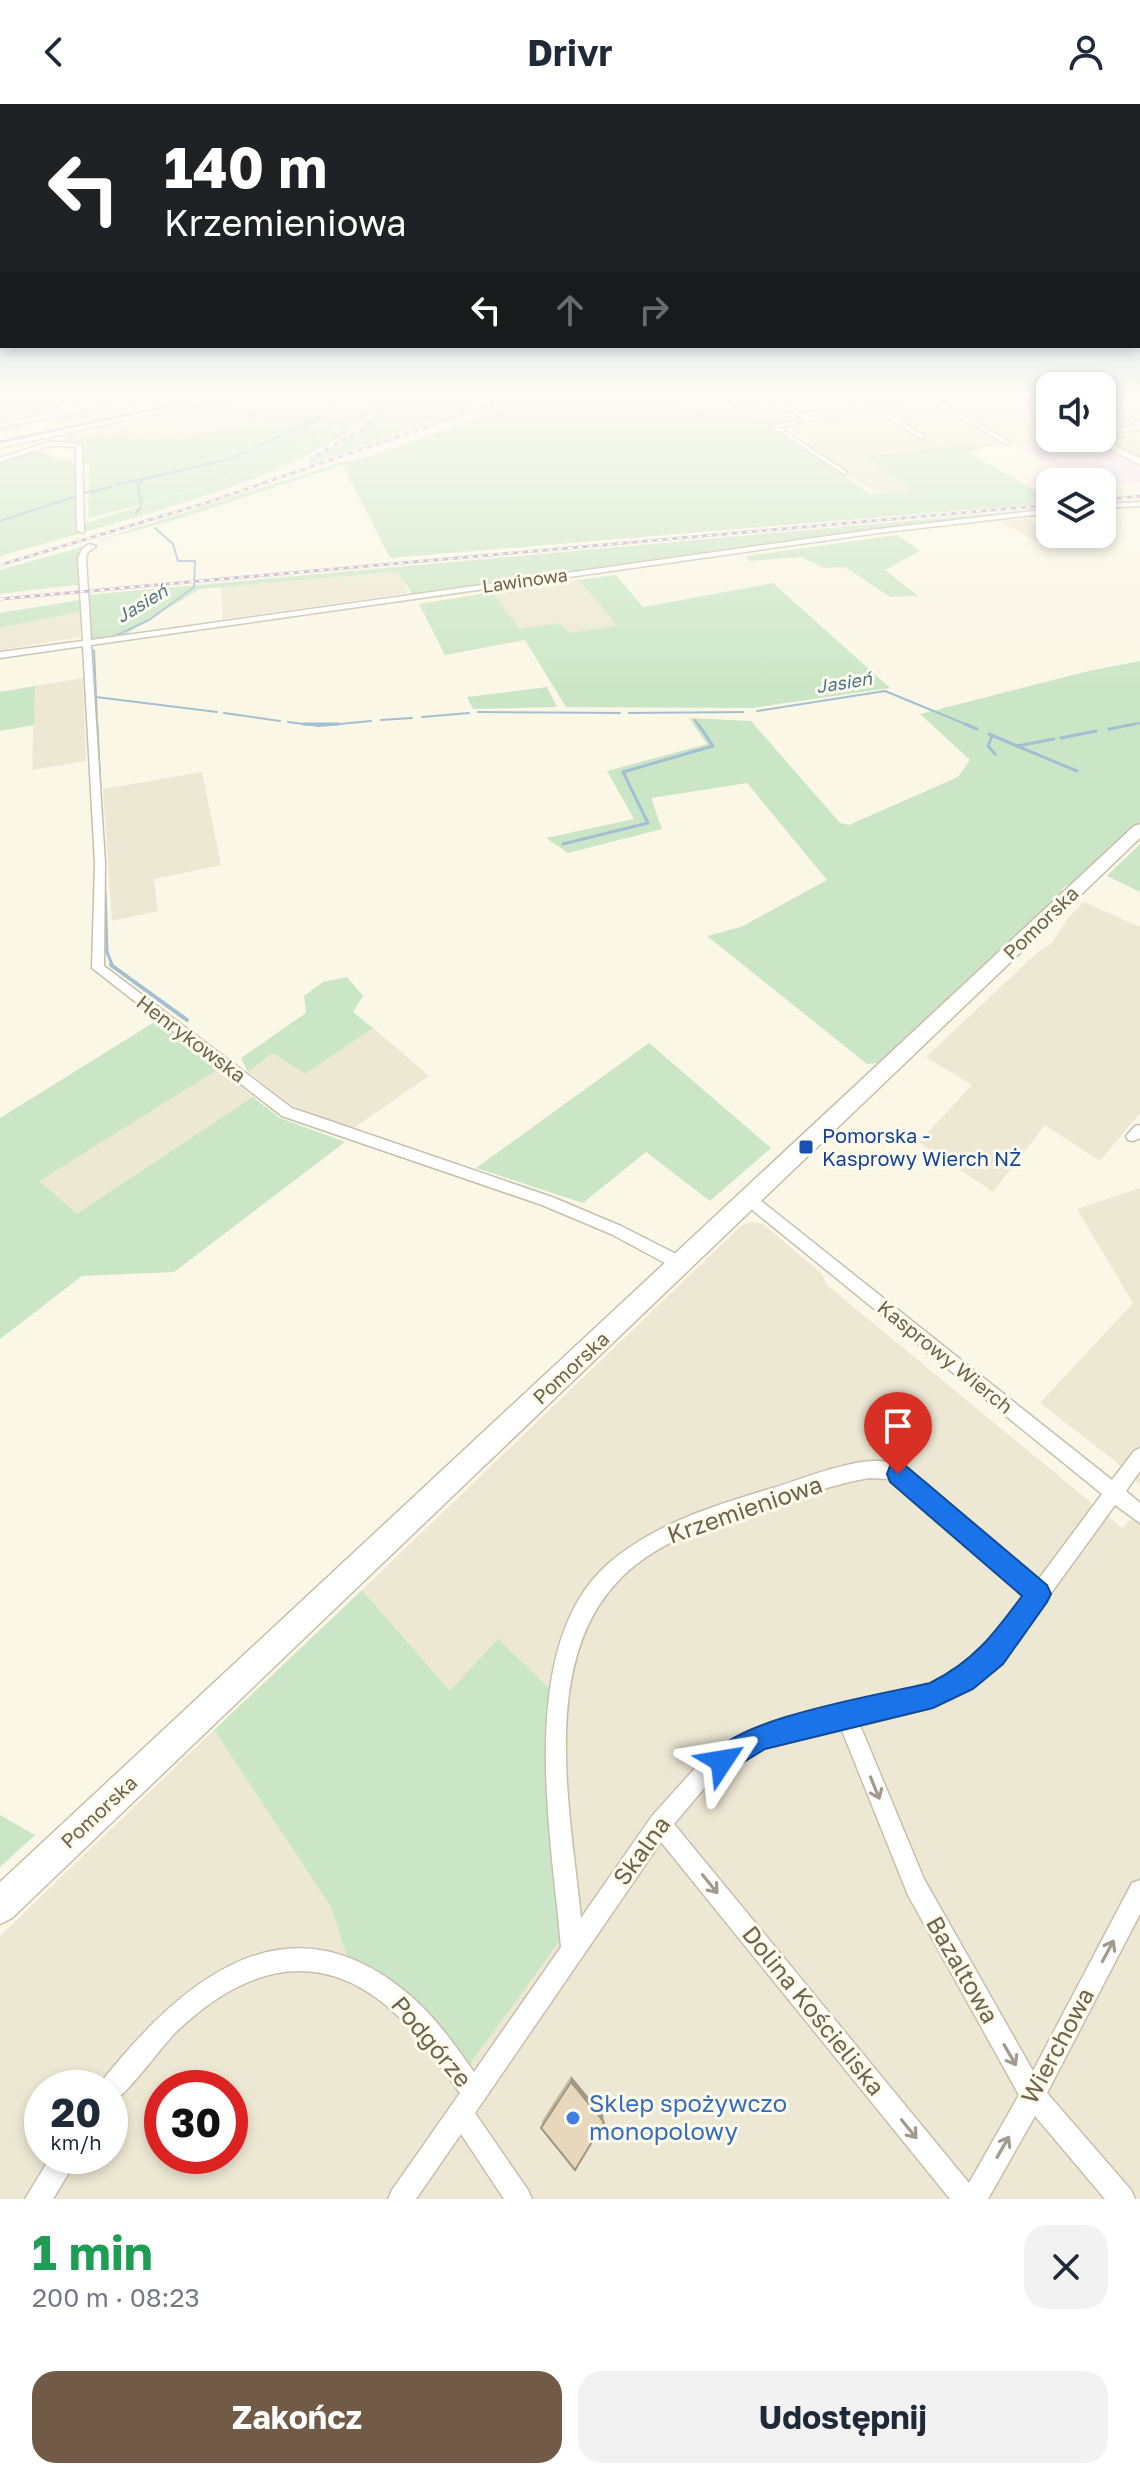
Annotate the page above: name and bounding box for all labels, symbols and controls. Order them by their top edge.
icon: back [32,30,76,74]
icon: person [1064,30,1108,74]
text: Drivr [527,31,613,74]
text: 140 m [164,133,327,200]
icon: left [32,136,136,240]
text: Krzemieniowa [164,201,407,244]
icon: left [464,288,508,332]
icon: ahead [548,288,592,332]
icon: right [632,288,676,332]
map controls [1036,372,1116,548]
button: sound [1036,372,1116,452]
button: layers [1036,468,1116,548]
street label: Lawinowa [481,563,569,597]
water label: Jasień [112,578,173,627]
water label: Jasień [814,666,875,697]
street label: Pomorska [998,881,1083,964]
street label: Henrykowska [132,989,251,1087]
place label: Pomorska - Kasprowy Wierch NŻ [822,1123,1021,1170]
marker: Pomorska - Kasprowy Wierch NŻ [797,1138,815,1156]
street label: Kasprowy Wierch [873,1294,1018,1418]
street label: Pomorska [527,1326,613,1409]
pin [864,1392,932,1474]
icon: arrive [876,1404,920,1448]
street label: Krzemieniowa [663,1469,826,1549]
position arrow [680,1719,764,1803]
street label: Pomorska [55,1770,141,1853]
one-way arrow [869,1775,884,1800]
street label: Skalna [606,1810,676,1890]
one-way arrow [701,1873,718,1894]
street label: Bazaltowa [921,1911,1006,2028]
street label: Dolina Kościeliska [737,1919,892,2101]
one-way arrow [1101,1940,1117,1964]
street label: Wierchowa [1014,1982,1099,2108]
street label: Podgórze [386,1990,478,2092]
one-way arrow [1002,2043,1018,2066]
speed limit sign: 30 [144,2070,248,2174]
text: 20 [51,2088,101,2136]
place label: Sklep spożywczo monopolowy [589,2088,787,2145]
marker: Sklep spożywczo monopolowy [564,2109,582,2127]
one-way arrow [900,2119,918,2139]
text: km/h [51,2130,101,2154]
one-way arrow [996,2136,1012,2159]
text: 1 min [32,2223,153,2281]
button: close [1024,2225,1108,2309]
text: 200 m · 08:23 [32,2282,200,2313]
button: Zakończ [32,2371,562,2463]
button: Udostępnij [578,2371,1108,2463]

